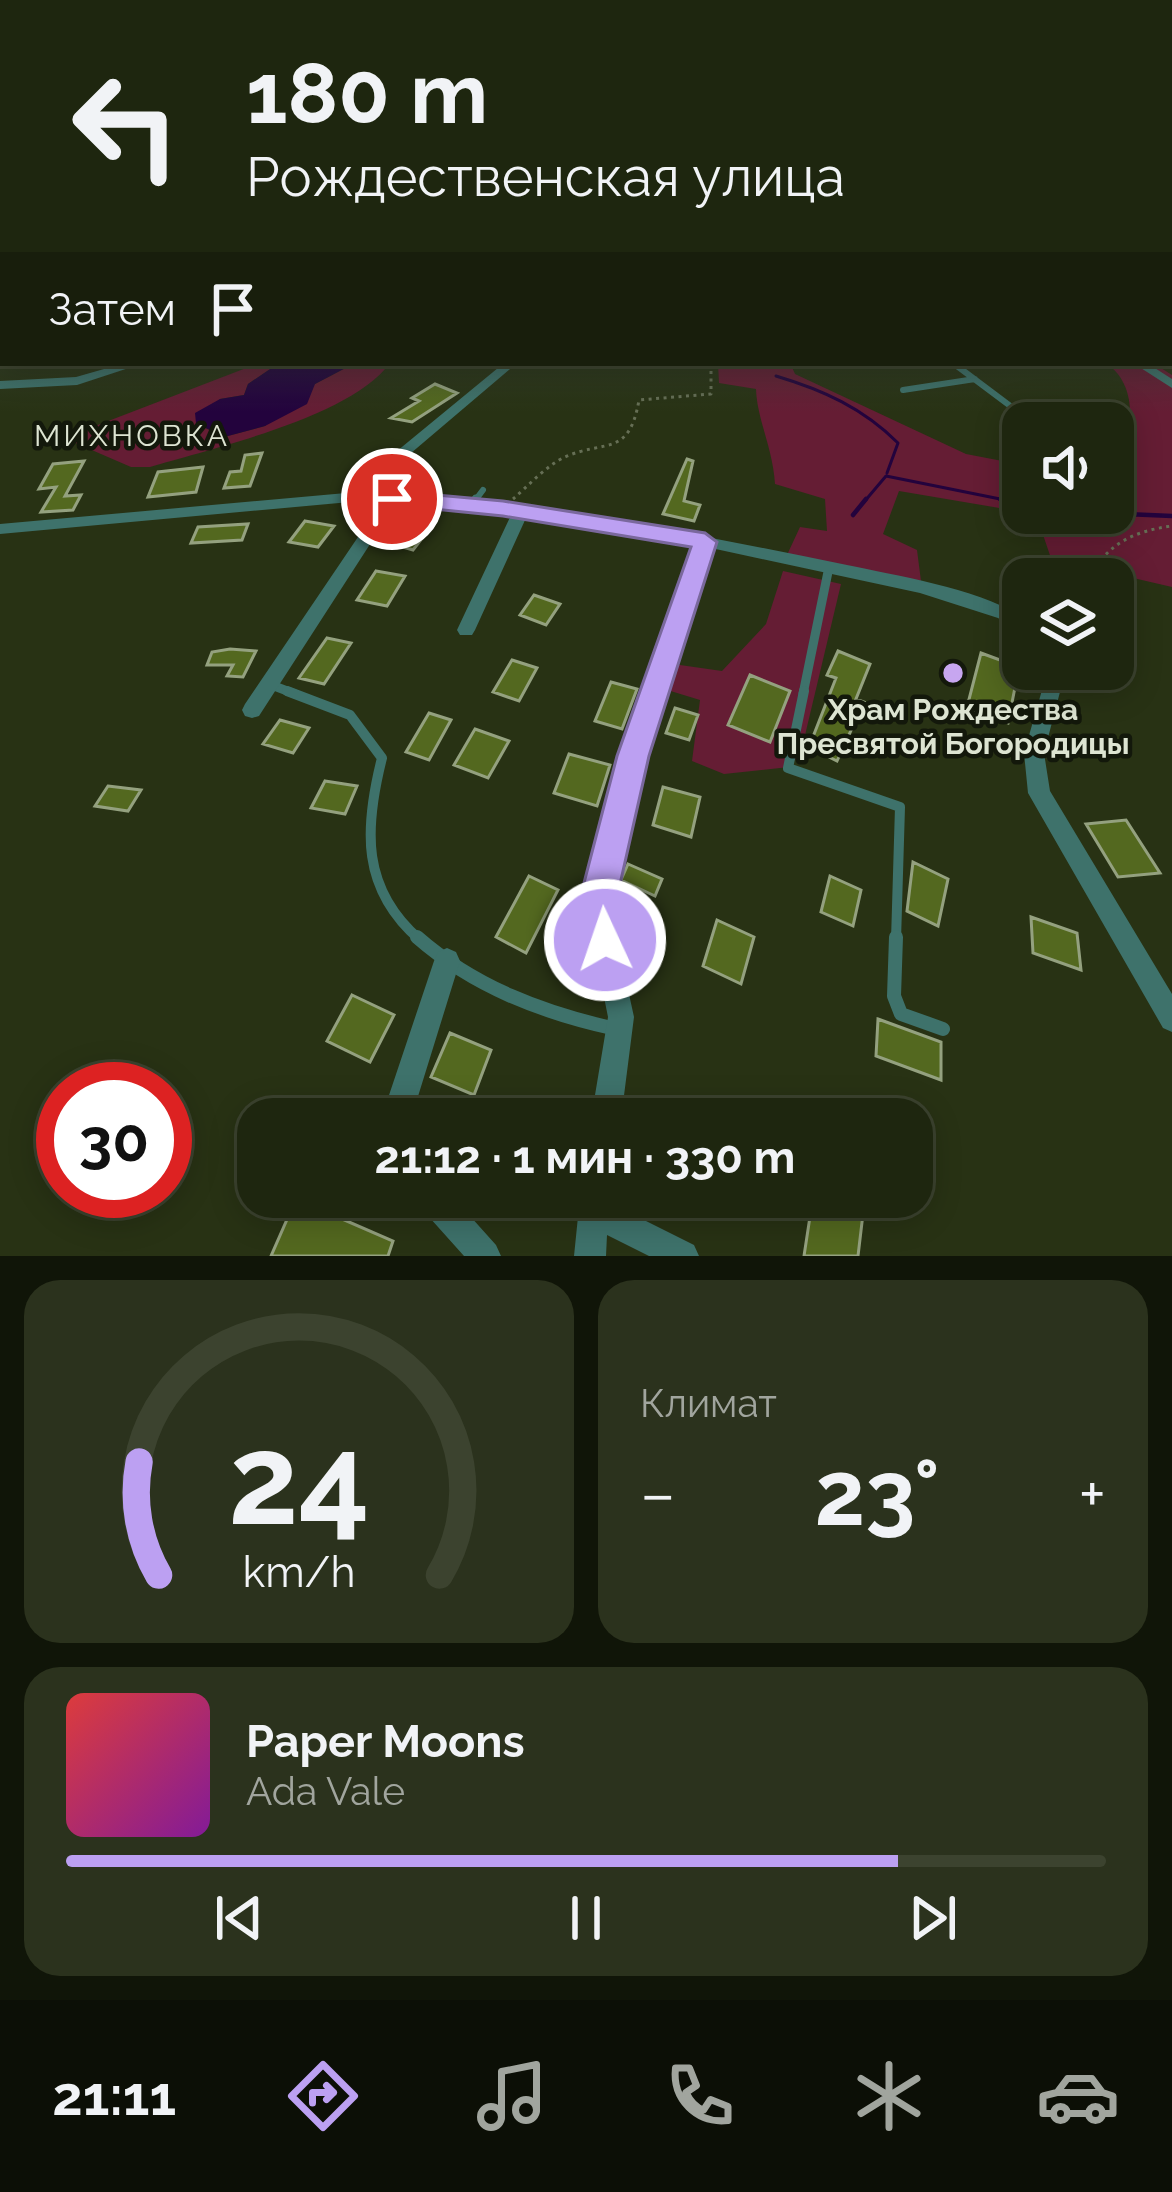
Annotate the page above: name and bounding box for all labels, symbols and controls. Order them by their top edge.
text: 180 m [246,44,488,143]
icon: left [48,48,204,204]
text: Рождественская улица [246,145,845,209]
icon: arrive [200,276,266,342]
text: Затем [48,283,176,336]
map controls [1002,402,1134,690]
button: sound [1002,402,1134,534]
district label: МИХНОВКА [34,418,230,453]
pin [341,448,443,550]
icon: arrive [359,466,425,532]
button: layers [1002,558,1134,690]
marker: Храм Рождества Пресвятой Богородицы [940,660,966,686]
place label: Храм Рождества Пресвятой Богородицы [776,692,1130,761]
position arrow [542,877,668,1003]
speed limit sign: 30 [36,1062,192,1218]
text: 21:12 · 1 мин · 330 m [375,1131,795,1184]
text: Климат [640,1380,777,1426]
text: 24 [228,1407,370,1553]
text: 23° [815,1440,940,1546]
text: − [640,1455,676,1532]
text: + [1079,1455,1106,1532]
text: km/h [242,1546,356,1596]
text: Paper Moons [246,1715,525,1768]
text: Ada Vale [246,1768,405,1814]
icon: previous [206,1885,272,1951]
icon: pause [553,1885,619,1951]
icon: next [900,1885,966,1951]
icon: directions [281,2054,365,2138]
icon: music [470,2054,554,2138]
icon: phone [658,2054,742,2138]
icon: climate [847,2054,931,2138]
icon: car [1036,2054,1120,2138]
text: 21:11 [52,2064,176,2128]

